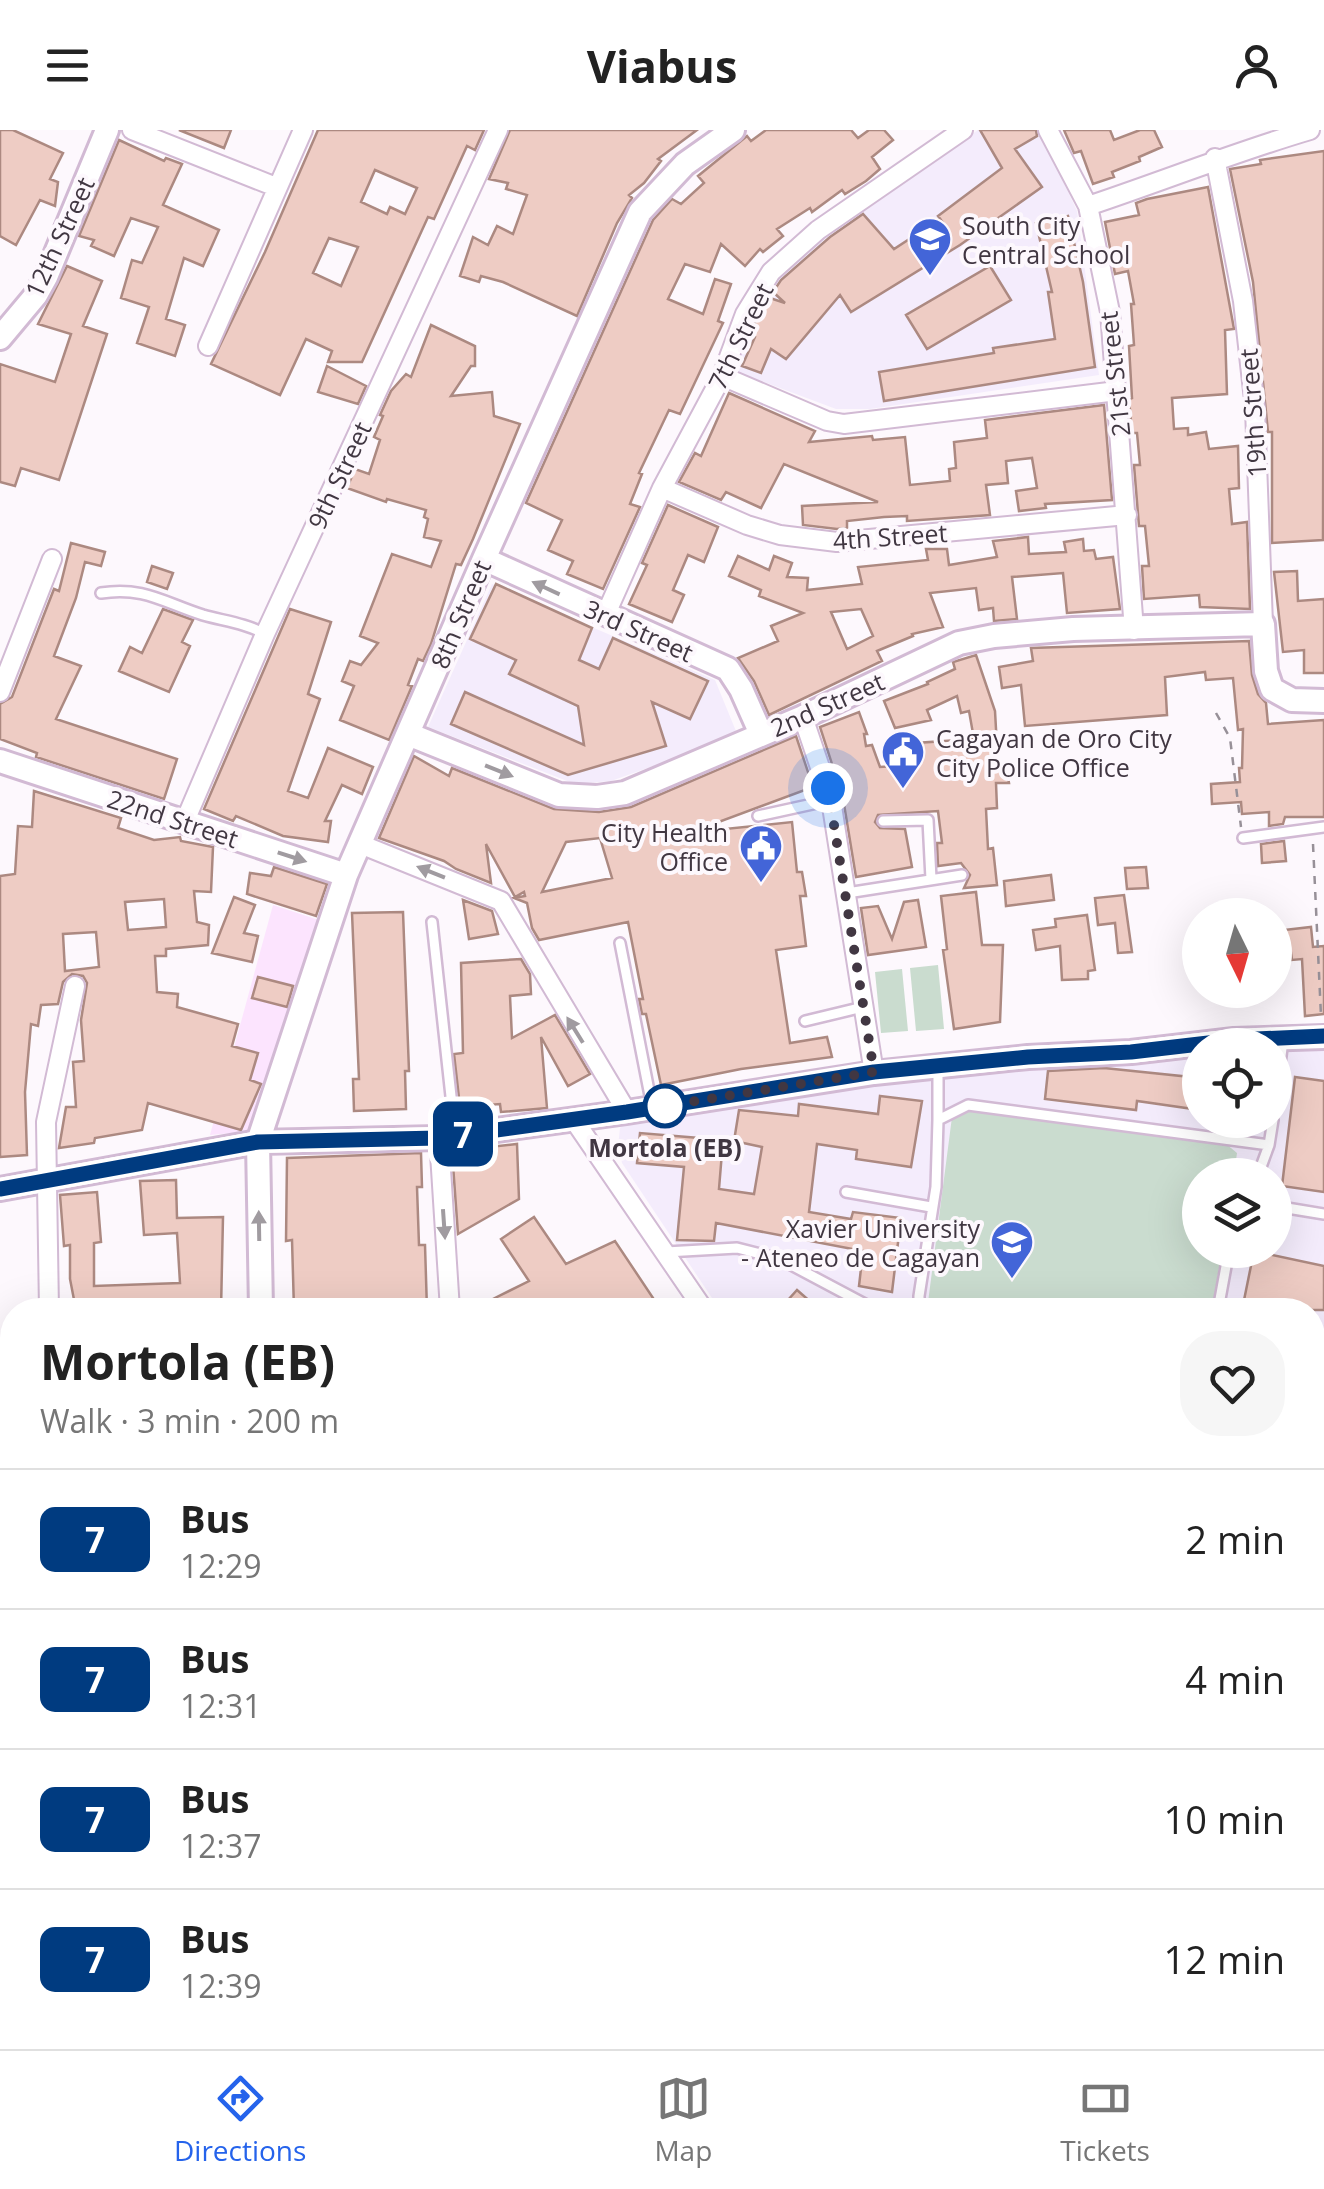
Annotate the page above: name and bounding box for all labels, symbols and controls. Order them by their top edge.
text: Viabus [587,35,737,96]
icon: menu [40,38,95,93]
icon: person [1229,38,1284,93]
street label: 12th Street [16,171,102,303]
place label: South City Central School [962,208,1130,271]
school or university icon: South City Central School [907,216,953,277]
street label: 7th Street [700,277,780,395]
street label: 21st Street [1091,310,1137,438]
street label: 19th Street [1231,347,1273,479]
street label: 9th Street [299,416,379,534]
street label: 4th Street [832,515,949,557]
street label: 8th Street [422,554,498,674]
one-way arrow [531,580,560,597]
street label: 3rd Street [579,591,699,669]
street label: 2nd Street [765,664,889,744]
place label: Cagayan de Oro City City Police Office [936,721,1172,784]
public building icon: Cagayan de Oro City City Police Office [880,729,926,790]
one-way arrow [484,763,514,779]
your location [803,763,853,813]
street label: 22nd Street [103,781,243,855]
place label: City Health Office [601,815,728,878]
public building icon: City Health Office [738,823,784,884]
one-way arrow [277,851,307,866]
one-way arrow [416,864,446,880]
north arrow [1182,898,1292,1008]
map controls [1182,898,1292,1268]
one-way arrow [567,1016,585,1043]
button: locate [1182,1028,1292,1138]
marker: Mortola (EB) [644,1085,686,1127]
line badge: 7 [430,1102,496,1166]
text: 7 [453,1111,473,1158]
place label: Mortola (EB) [588,1130,742,1164]
button: layers [1182,1158,1292,1268]
one-way arrow [437,1209,453,1240]
one-way arrow [251,1210,267,1242]
place label: Xavier University - Ateneo de Cagayan [741,1211,980,1274]
school or university icon: Xavier University - Ateneo de Cagayan [989,1219,1035,1280]
text: Mortola (EB) [40,1329,335,1394]
button: heart [1180,1331,1285,1436]
text: Walk · 3 min · 200 m [40,1399,339,1442]
text: Bus [180,1492,249,1544]
text: 2 min [1185,1513,1285,1565]
text: 7 [85,1516,105,1563]
text: 12:29 [180,1544,262,1587]
text: Bus [180,1632,249,1684]
text: 4 min [1185,1653,1285,1705]
text: 7 [85,1656,105,1703]
text: 12:31 [180,1684,262,1727]
text: Bus [180,1772,249,1824]
text: 10 min [1164,1793,1285,1845]
text: 7 [85,1796,105,1843]
text: 12:37 [180,1824,262,1867]
text: Bus [180,1912,249,1964]
text: 12 min [1164,1933,1285,1985]
text: 7 [85,1936,105,1983]
text: 12:39 [180,1964,262,2007]
tab: Directions [174,2071,306,2169]
tab: Map [654,2071,712,2169]
tab: Tickets [1060,2071,1150,2169]

